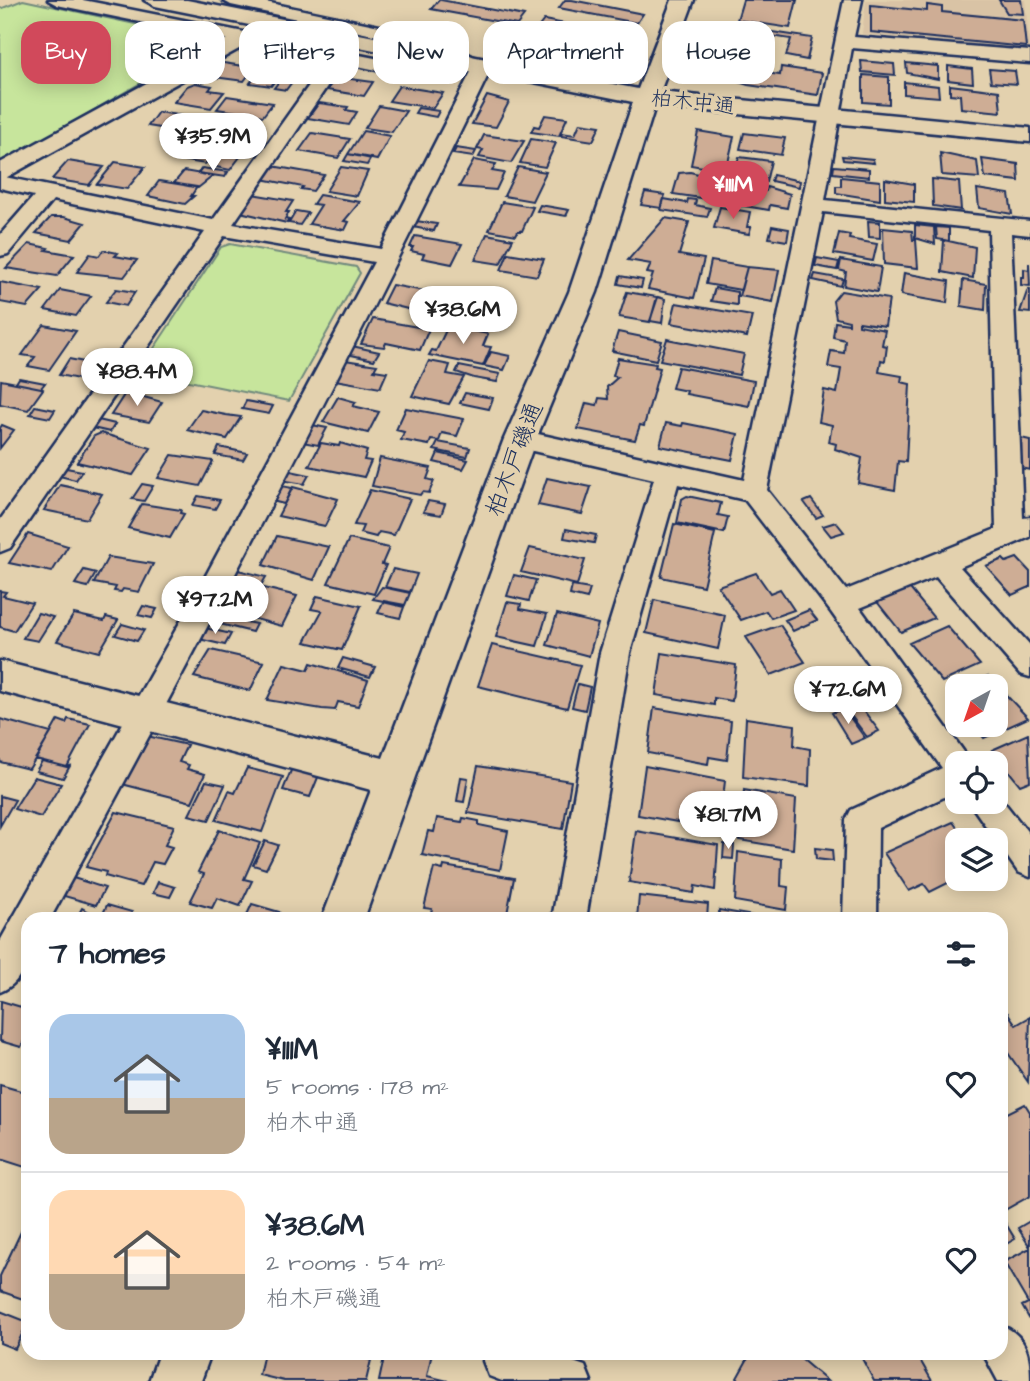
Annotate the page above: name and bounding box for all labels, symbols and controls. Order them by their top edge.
chip: Buy [21,21,111,84]
chip: Rent [125,21,225,84]
chip: Filters [239,21,359,84]
chip: New [373,21,469,84]
chip: Apartment [483,21,648,84]
chip: House [662,21,775,84]
street label: 柏木中通 [650,84,736,121]
pin: ¥35.9M [156,114,270,173]
text: ¥35.9M [175,120,251,152]
pin: ¥111M [684,162,782,221]
text: ¥111M [713,168,753,200]
pin: ¥38.6M [406,286,520,346]
text: ¥38.6M [425,293,501,325]
pin: ¥88.4M [80,348,194,408]
text: ¥88.4M [97,355,177,387]
street label: 柏木戸磯通 [478,397,552,521]
pin: ¥97.2M [158,576,272,636]
text: ¥97.2M [178,583,252,615]
pin: ¥72.6M [791,666,905,726]
text: ¥72.6M [810,673,886,705]
north arrow [945,674,1008,737]
map controls [945,674,1008,891]
button: locate [945,751,1008,814]
pin: ¥81.7M [671,792,785,851]
text: ¥81.7M [695,798,761,830]
button: layers [945,828,1008,891]
text: 7 homes [49,933,166,975]
icon: filters [942,935,980,973]
text: ¥111M [266,1029,318,1071]
icon: home [105,1042,189,1126]
icon: heart [942,1065,980,1103]
text: 5 rooms · 178 m² [266,1071,449,1103]
text: 柏木中通 [266,1107,358,1139]
text: ¥38.6M [266,1205,365,1247]
icon: home [105,1218,189,1302]
icon: heart [942,1241,980,1279]
text: 2 rooms · 54 m² [266,1247,446,1279]
text: 柏木戸磯通 [266,1283,381,1315]

